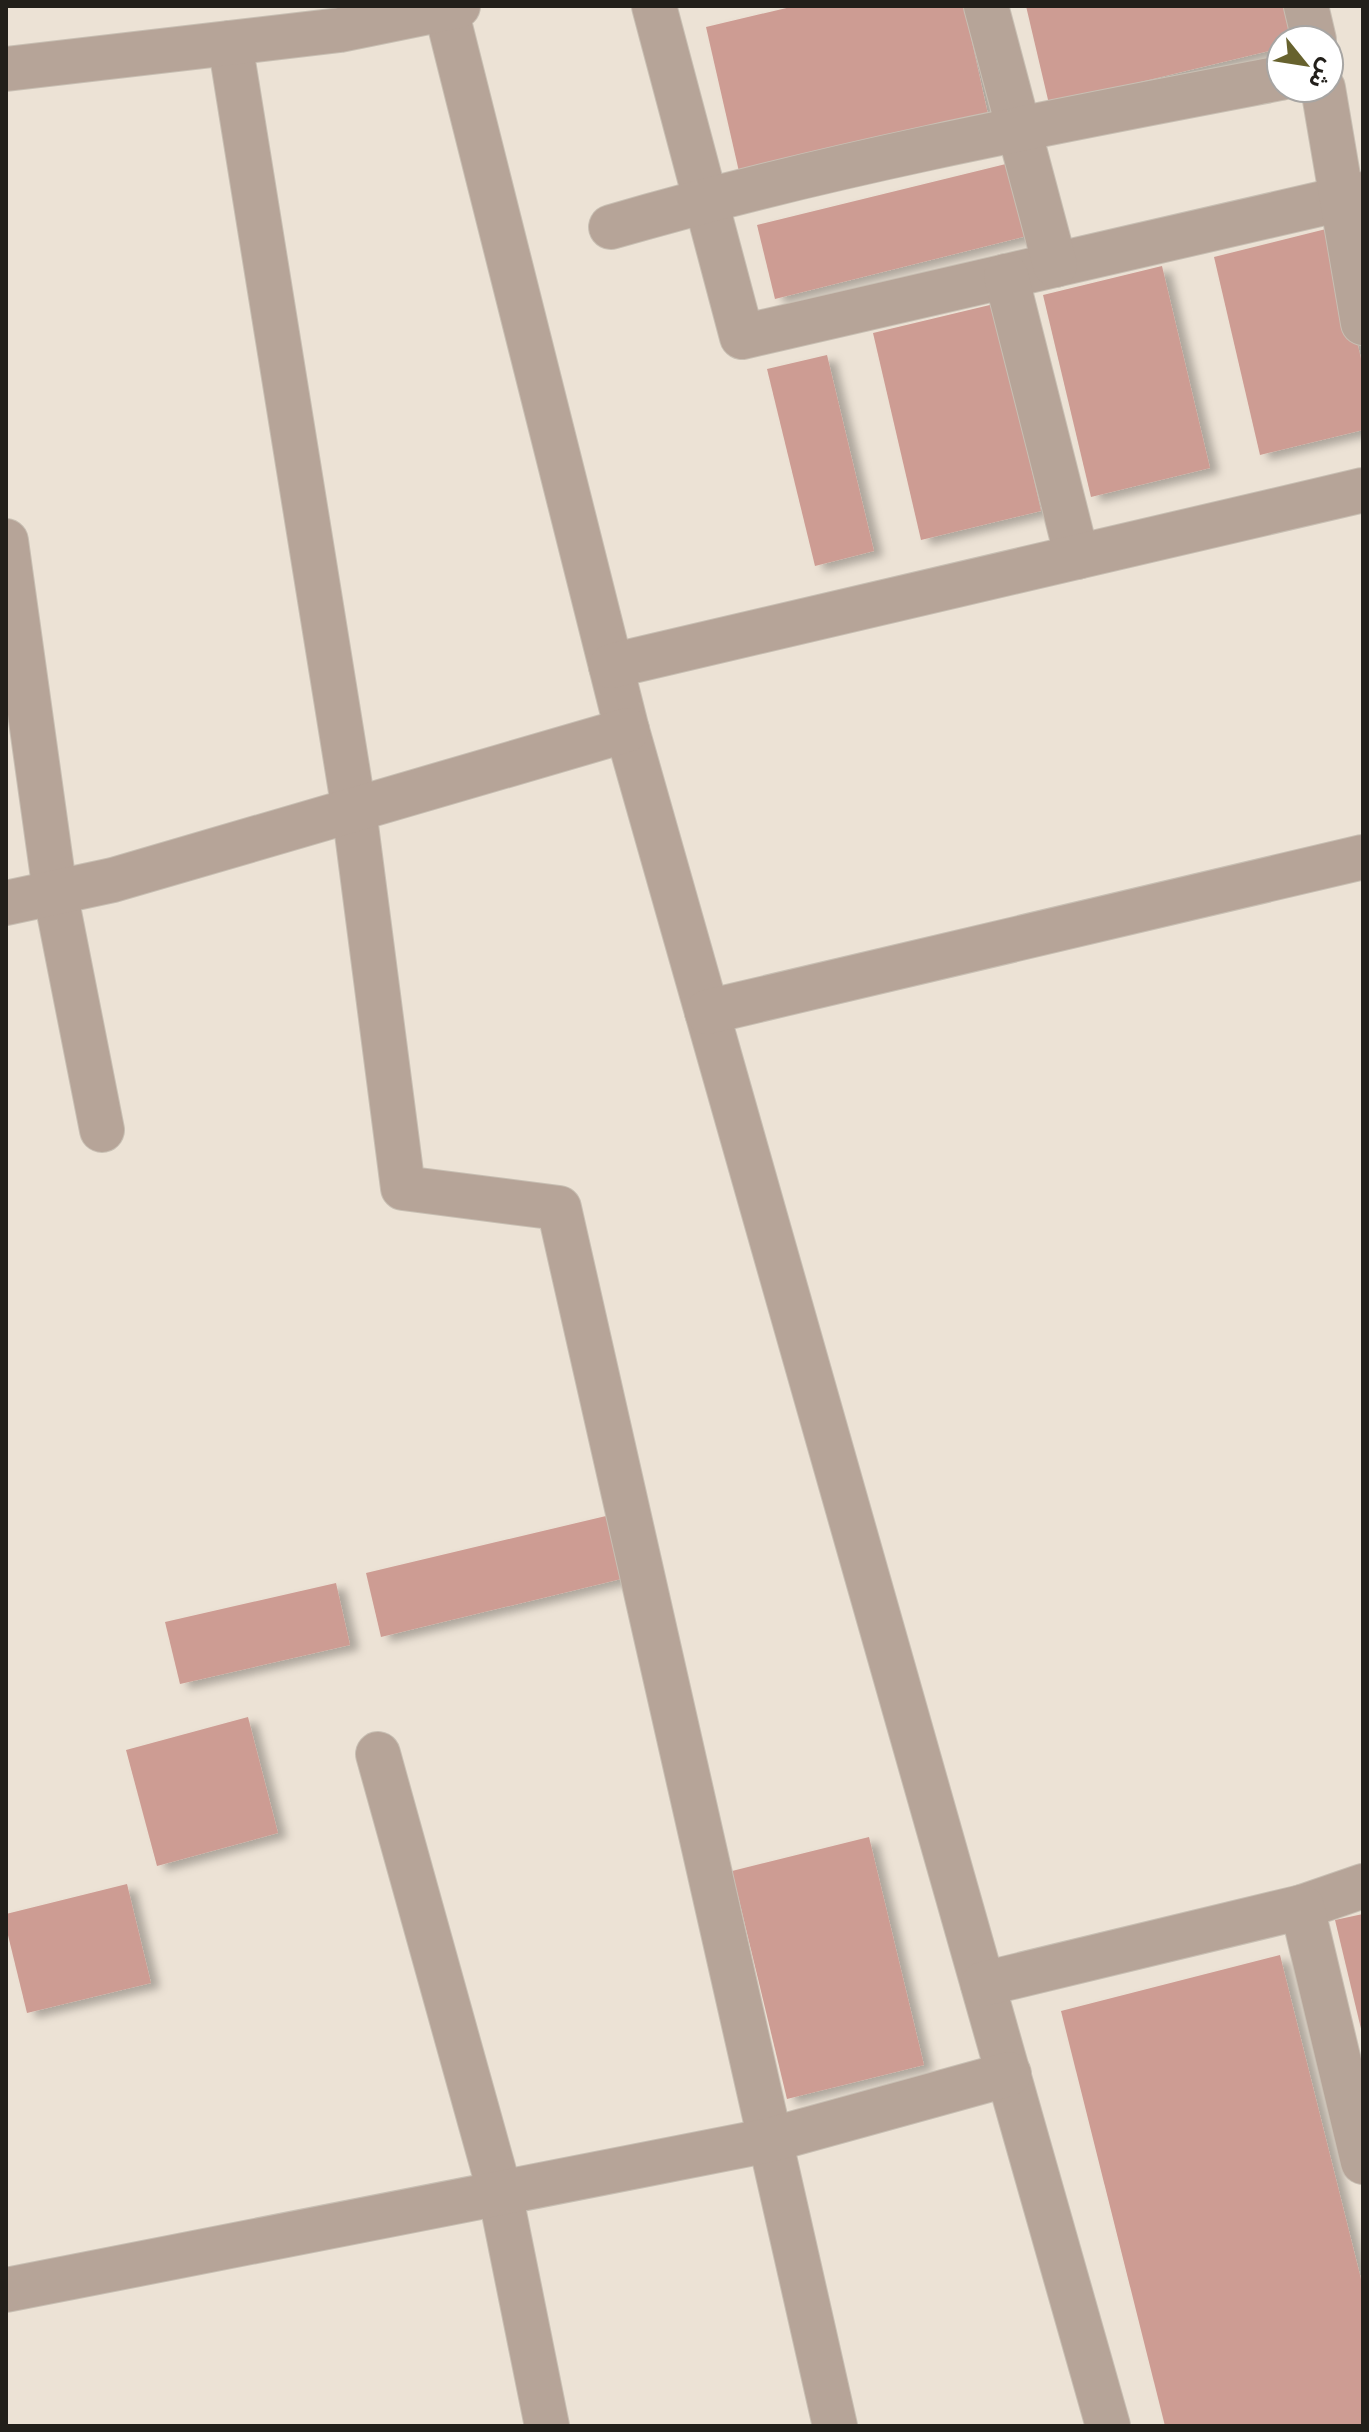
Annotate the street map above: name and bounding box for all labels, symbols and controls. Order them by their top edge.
north arrow [1265,24,1345,104]
text: ش [1303,54,1341,94]

